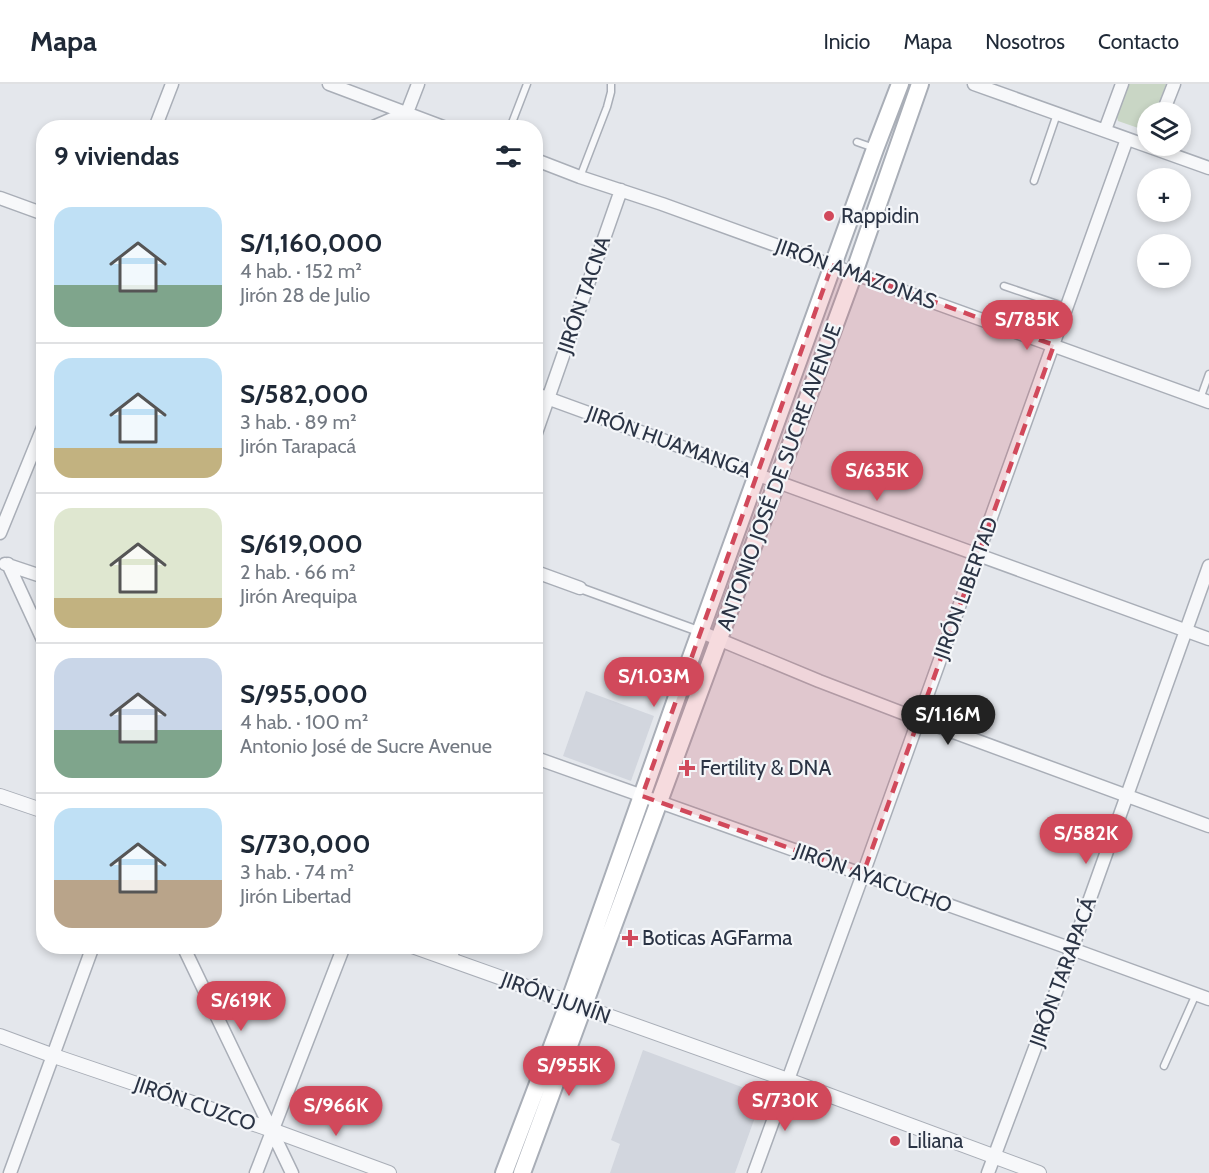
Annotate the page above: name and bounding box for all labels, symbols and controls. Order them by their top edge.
text: Mapa [30,24,97,58]
text: Inicio [823,29,870,54]
text: Mapa [903,29,952,54]
text: Nosotros [985,29,1065,54]
text: Contacto [1098,29,1179,54]
map controls [1137,102,1191,288]
button: layers [1137,102,1191,156]
text: 9 viviendas [54,140,179,172]
icon: filters [492,140,525,173]
button: + [1137,168,1191,222]
place label: Rappidin [841,203,919,228]
marker: Rappidin [822,209,836,223]
text: S/1,160,000 [240,227,383,259]
icon: home [102,231,174,303]
street label: JIRÓN AMAZONAS [771,232,940,314]
street label: JIRÓN TACNA [551,233,615,358]
button: − [1137,234,1191,288]
text: 4 hab. · 152 m² [240,259,362,283]
text: Jirón 28 de Julio [240,283,370,307]
pin: S/785K [978,300,1076,351]
text: S/785K [995,307,1059,331]
street label: ANTONIO JOSÉ DE SUCRE AVENUE [711,320,846,634]
text: S/582,000 [240,378,369,410]
icon: home [102,382,174,454]
street label: JIRÓN HUAMANGA [582,400,755,483]
text: 3 hab. · 89 m² [240,410,357,434]
text: Jirón Tarapacá [240,434,356,458]
pin: S/635K [828,451,926,502]
text: S/635K [845,458,909,482]
street label: JIRÓN LIBERTAD [928,513,1003,663]
text: S/619,000 [240,528,363,560]
icon: home [102,532,174,604]
text: 2 hab. · 66 m² [240,560,356,584]
text: Jirón Arequipa [240,584,357,608]
pin: S/1.03M [599,657,709,708]
text: S/1.03M [618,664,690,688]
text: S/955,000 [240,678,368,710]
icon: home [102,682,174,754]
pin: S/1.16M [893,695,1003,746]
text: S/1.16M [915,702,981,726]
text: 4 hab. · 100 m² [240,710,368,734]
text: Antonio José de Sucre Avenue [240,734,492,758]
place label: Fertility & DNA [700,755,831,780]
marker: Fertility & DNA [678,759,696,777]
pin: S/582K [1037,814,1135,865]
text: S/582K [1054,821,1118,845]
text: S/730,000 [240,828,371,860]
icon: home [102,832,174,904]
street label: JIRÓN AYACUCHO [790,837,955,918]
text: 3 hab. · 74 m² [240,860,354,884]
text: Jirón Libertad [240,884,351,908]
street label: JIRÓN TARAPACÁ [1024,894,1101,1051]
place label: Boticas AGFarma [642,925,792,950]
marker: Boticas AGFarma [623,931,637,945]
street label: JIRÓN JUNÍN [497,966,614,1029]
pin: S/619K [192,981,290,1032]
text: S/619K [211,988,271,1012]
pin: S/955K [520,1046,618,1097]
text: S/955K [537,1053,601,1077]
street label: JIRÓN CUZCO [130,1071,259,1136]
pin: S/730K [736,1081,834,1132]
pin: S/966K [287,1086,385,1137]
text: S/730K [752,1088,818,1112]
text: S/966K [303,1093,369,1117]
place label: Liliana [907,1128,963,1153]
marker: Liliana [888,1134,902,1148]

